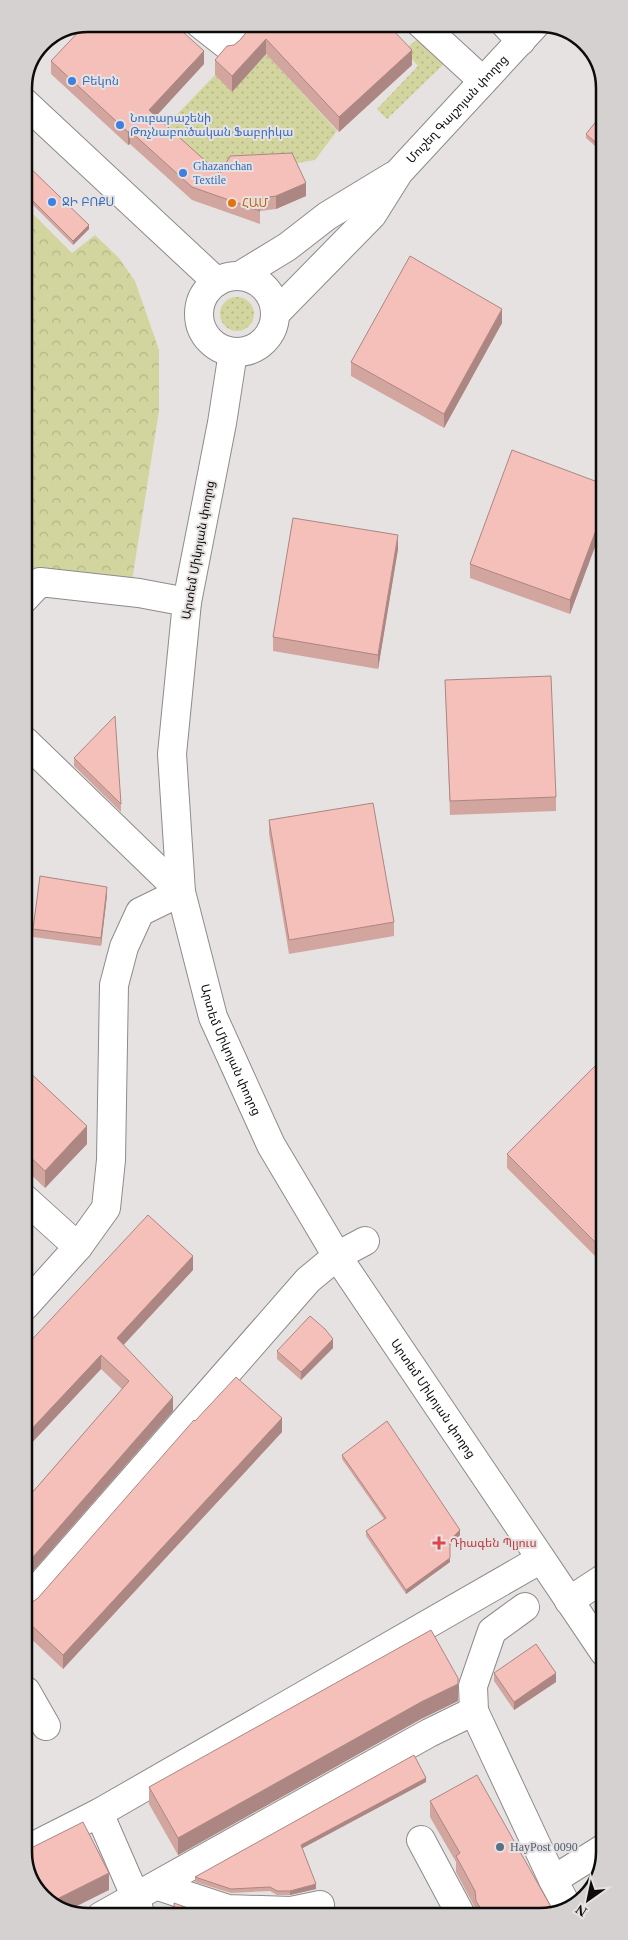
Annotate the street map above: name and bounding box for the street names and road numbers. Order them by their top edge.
street label: Մուշեղ Գալշոյան փողոց [404,52,511,166]
street label: Արտեմ Միկոյան փողոց [179,479,217,621]
street label: Արտեմ Միկոյան փողոց [198,983,264,1118]
street label: Արտեմ Միկոյան փողոց [388,1336,478,1461]

